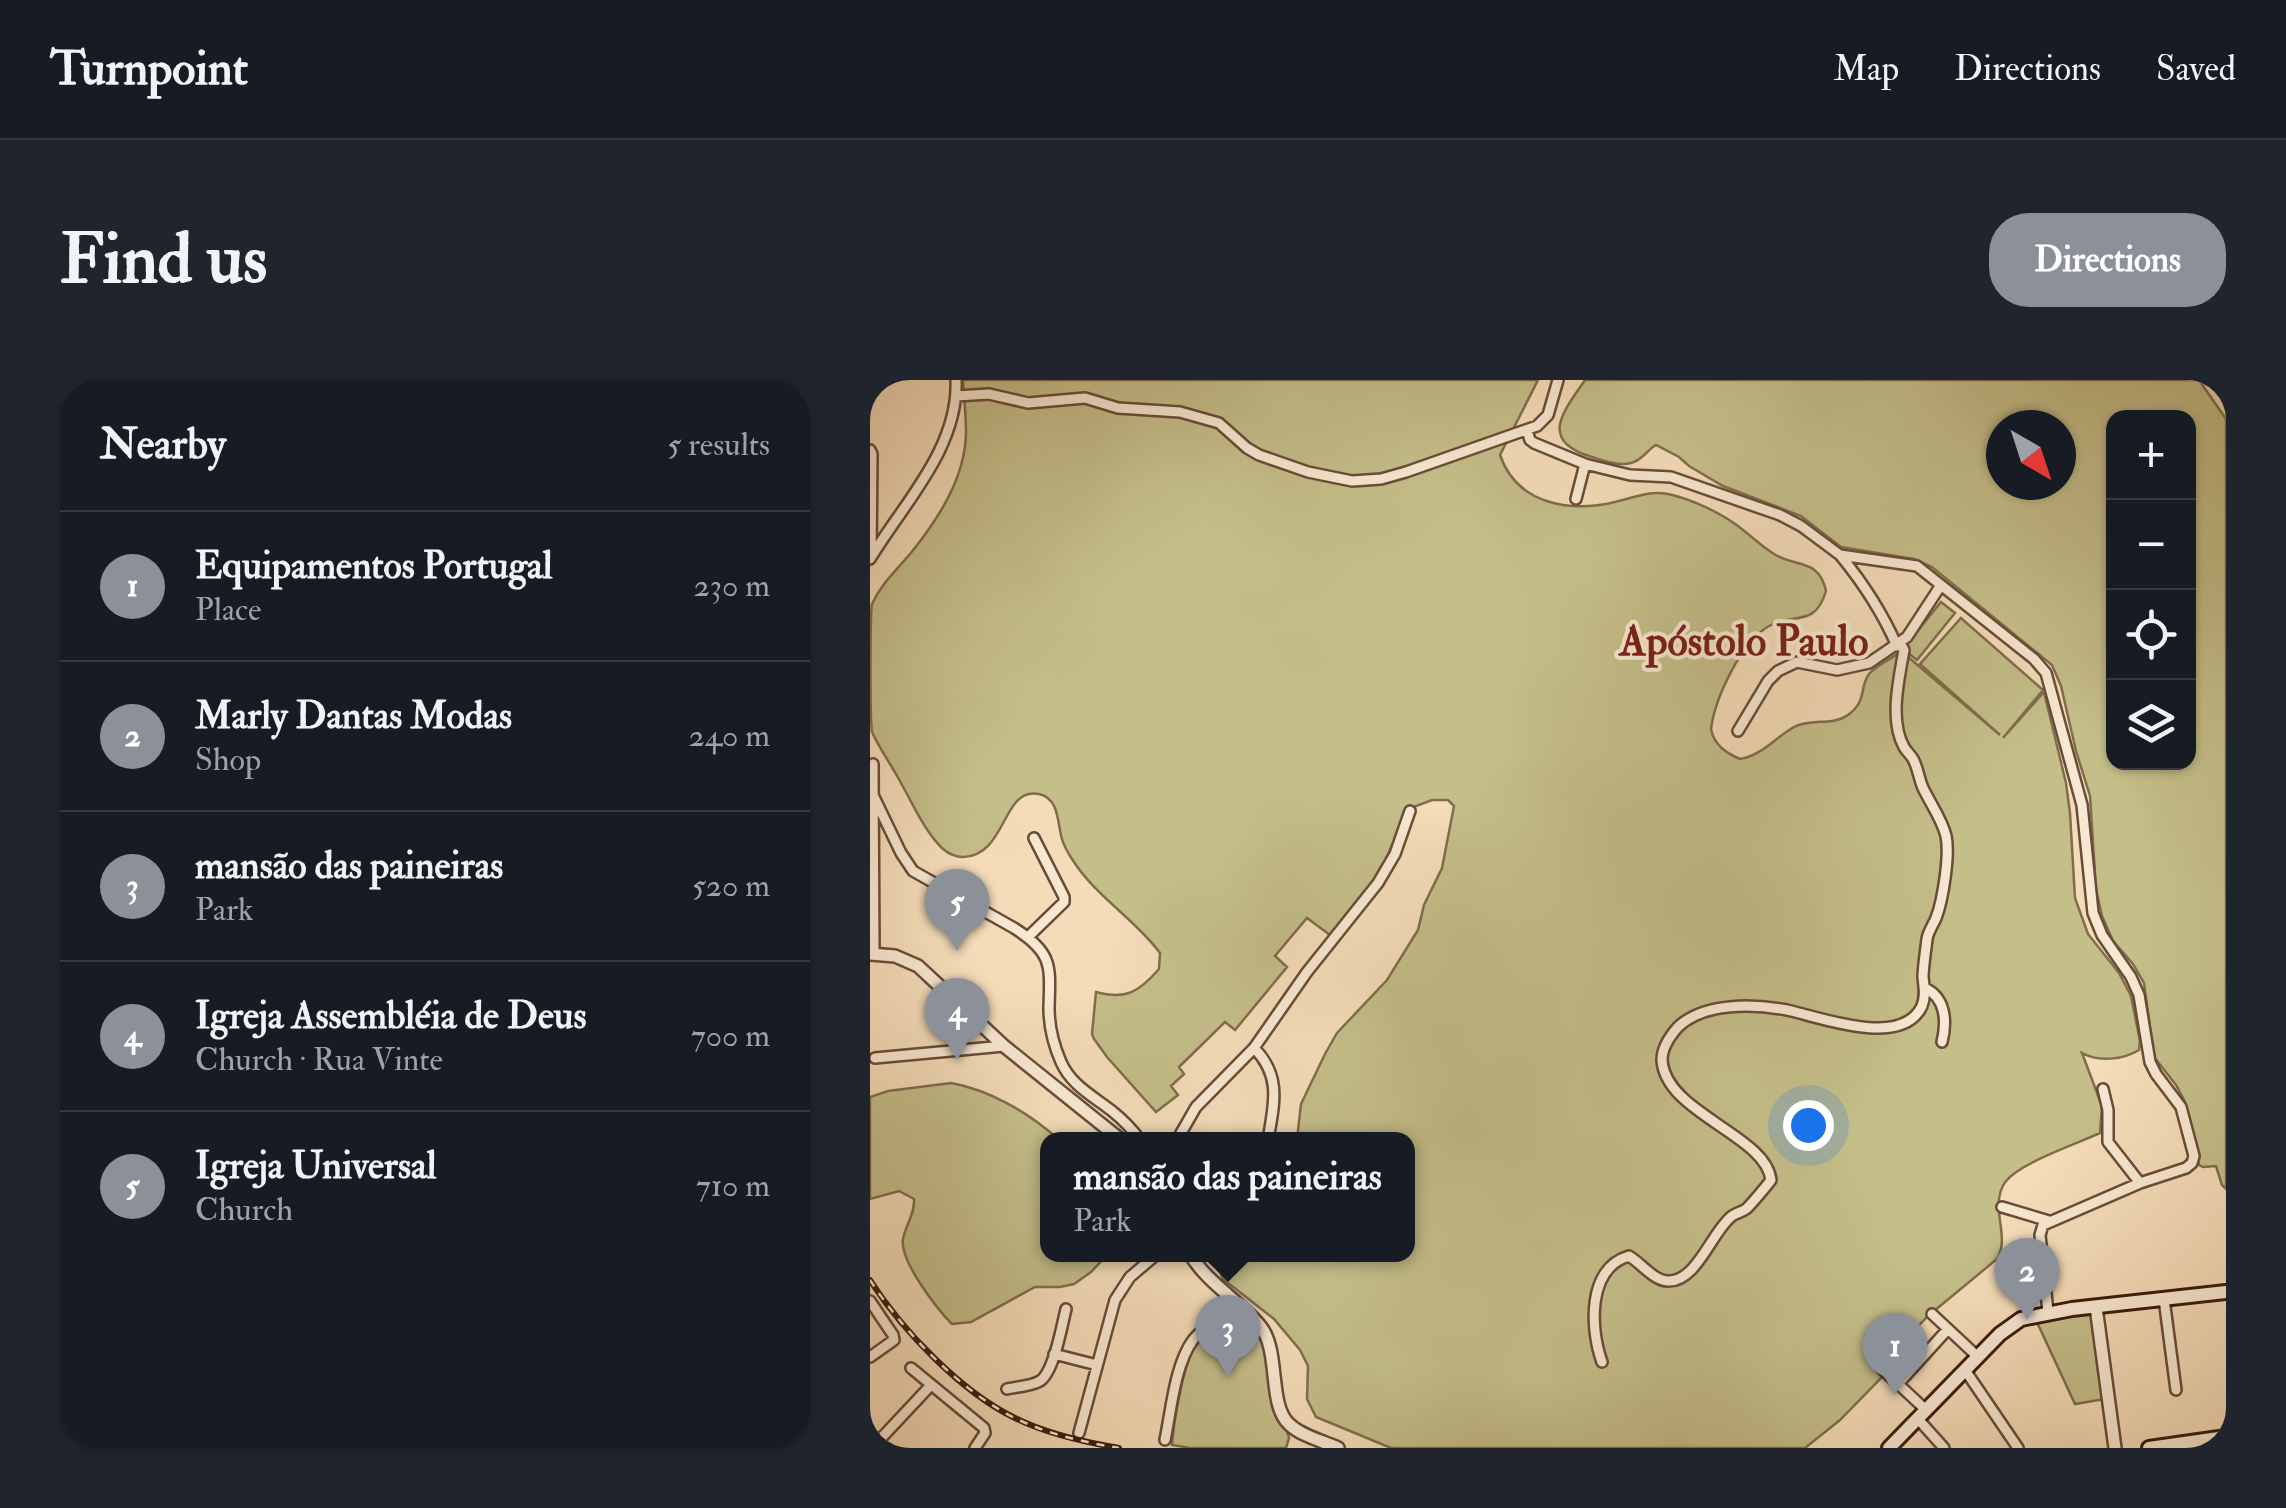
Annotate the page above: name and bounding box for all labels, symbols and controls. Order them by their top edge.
text: Turnpoint [50,39,248,99]
text: Map [1833,47,1899,91]
text: Directions [1954,47,2101,91]
text: Saved [2156,47,2236,91]
button: Directions [1989,213,2226,307]
text: Find us [60,216,267,304]
north arrow [1986,410,2076,500]
map controls [2106,410,2196,770]
button: + [2106,410,2196,500]
text: Nearby [100,419,226,471]
text: 5 results [667,425,770,465]
button: − [2106,500,2196,590]
text: Equipamentos Portugal [195,542,552,590]
text: 1 [127,566,138,606]
text: 230 m [694,566,770,606]
text: Place [195,590,261,630]
button: locate [2106,590,2196,680]
district label: Apóstolo Paulo [1618,616,1869,668]
button: layers [2106,680,2196,770]
text: Marly Dantas Modas [195,692,512,740]
text: 2 [124,716,141,756]
text: 240 m [689,716,770,756]
text: Shop [195,740,261,780]
text: mansão das paineiras [195,842,503,890]
text: 3 [126,866,139,906]
text: 520 m [692,866,770,906]
pin: 5 [924,868,990,951]
text: Park [195,890,253,930]
pin: 4 [924,978,990,1060]
text: Igreja Assembléia de Deus [195,992,587,1040]
text: 4 [124,1016,141,1056]
text: 700 m [691,1016,770,1056]
text: Church · Rua Vinte [195,1040,443,1080]
your location [1783,1100,1834,1151]
popup [1040,1132,1415,1262]
text: Igreja Universal [195,1142,436,1190]
text: mansão das paineiras [1073,1153,1382,1201]
text: 5 [125,1166,140,1206]
text: 710 m [696,1166,770,1206]
text: Church [195,1190,293,1230]
text: Park [1073,1201,1132,1241]
pin: 2 [1994,1238,2060,1320]
pin: 3 [1196,1294,1260,1377]
pin: 1 [1862,1312,1928,1395]

